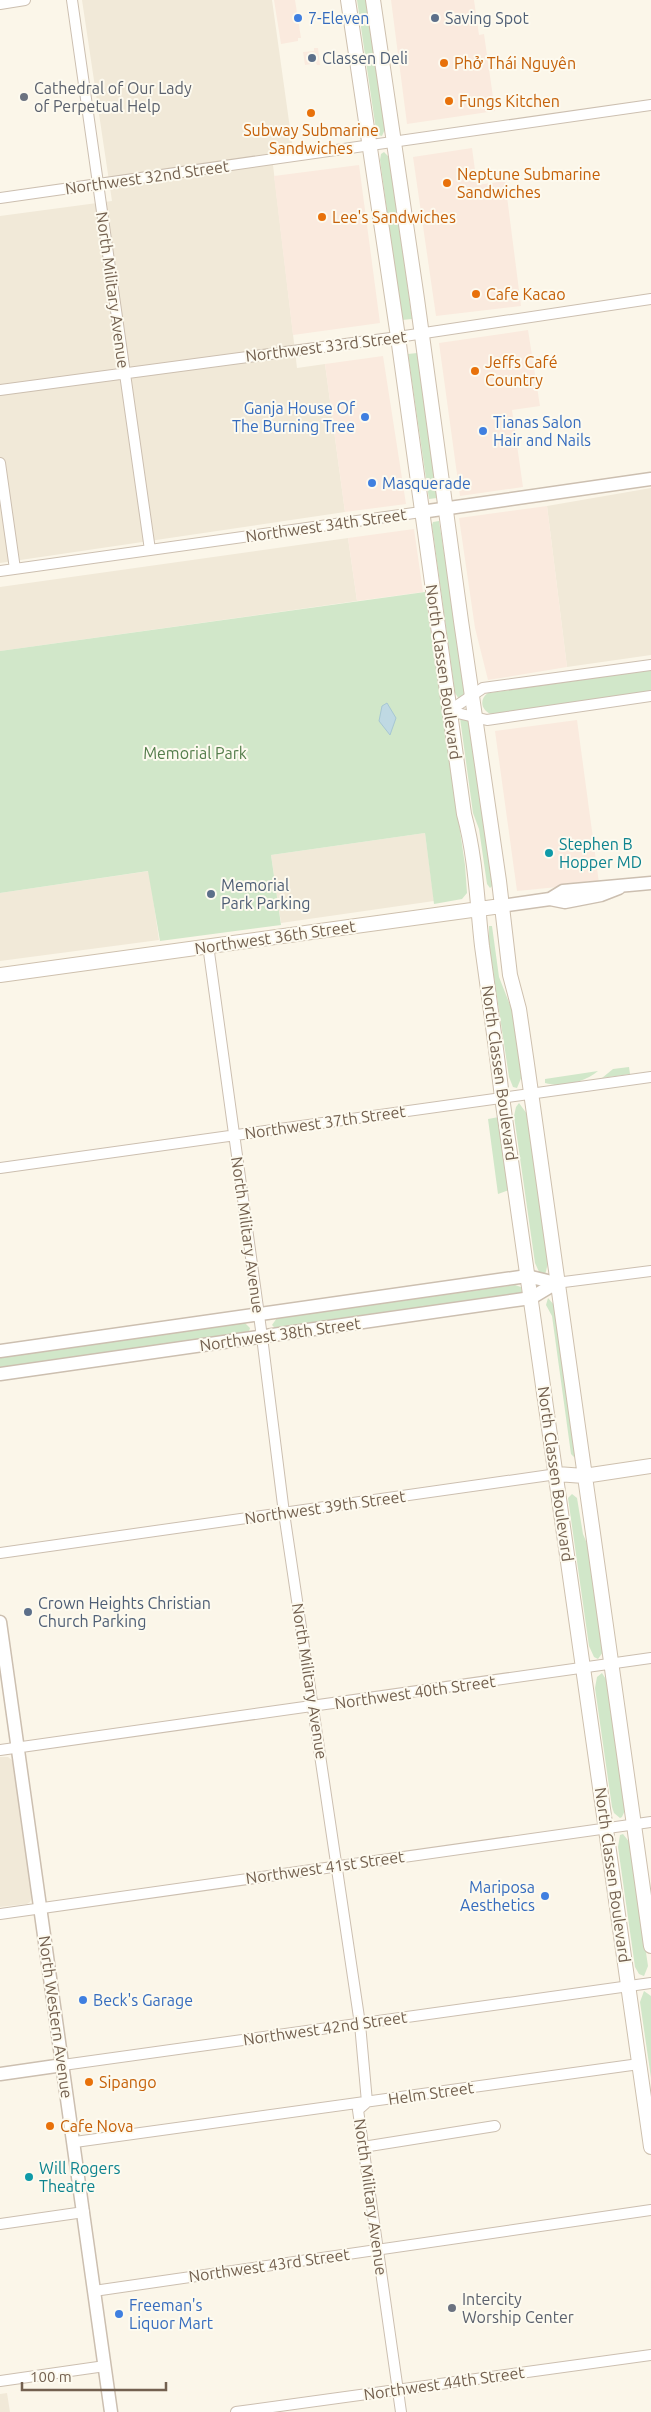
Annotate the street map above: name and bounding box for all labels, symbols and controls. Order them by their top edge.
place label: 7-Eleven [308,9,369,27]
place label: Saving Spot [445,9,529,27]
marker: 7-Eleven [292,12,304,24]
marker: Saving Spot [429,12,441,24]
place label: Classen Deli [322,49,408,67]
marker: Classen Deli [306,52,318,64]
place label: Phở Thái Nguyên [454,54,576,72]
marker: Phở Thái Nguyên [438,57,450,69]
place label: Cathedral of Our Lady of Perpetual Help [34,79,192,115]
marker: Cathedral of Our Lady of Perpetual Help [18,91,30,103]
place label: Fungs Kitchen [459,92,560,110]
marker: Fungs Kitchen [443,95,455,107]
marker: Subway Submarine Sandwiches [305,107,317,119]
place label: Subway Submarine Sandwiches [243,121,379,157]
street label: Northwest 32nd Street [64,156,231,197]
place label: Neptune Submarine Sandwiches [457,165,601,201]
marker: Neptune Submarine Sandwiches [441,177,453,189]
place label: Lee's Sandwiches [332,208,456,226]
street label: North Military Avenue [93,211,133,369]
marker: Lee's Sandwiches [316,211,328,223]
place label: Cafe Kacao [486,285,566,303]
marker: Cafe Kacao [470,288,482,300]
street label: Northwest 33rd Street [244,327,408,365]
place label: Jeffs Café Country [485,353,557,389]
marker: Jeffs Café Country [469,365,481,377]
place label: Ganja House Of The Burning Tree [232,399,356,435]
marker: Ganja House Of The Burning Tree [359,411,371,423]
place label: Tianas Salon Hair and Nails [493,413,591,449]
marker: Tianas Salon Hair and Nails [477,425,489,437]
place label: Masquerade [382,474,471,492]
marker: Masquerade [366,477,378,489]
street label: Northwest 34th Street [244,505,408,545]
street label: North Classen Boulevard [423,583,465,761]
park label: Memorial Park [143,744,247,762]
place label: Stephen B Hopper MD [559,835,642,871]
marker: Stephen B Hopper MD [543,847,555,859]
place label: Memorial Park Parking [221,876,310,912]
marker: Memorial Park Parking [205,888,217,900]
street label: Northwest 36th Street [193,917,357,957]
street label: North Classen Boulevard [479,984,521,1162]
street label: Northwest 37th Street [243,1102,407,1142]
street label: North Military Avenue [228,1156,268,1314]
street label: Northwest 38th Street [198,1314,362,1354]
street label: North Classen Boulevard [535,1385,577,1563]
street label: Northwest 39th Street [243,1487,407,1527]
place label: Crown Heights Christian Church Parking [38,1594,211,1630]
street label: North Military Avenue [289,1602,331,1760]
marker: Crown Heights Christian Church Parking [22,1606,34,1618]
street label: Northwest 40th Street [333,1672,497,1712]
street label: North Classen Boulevard [592,1786,634,1964]
street label: Northwest 41st Street [245,1847,406,1887]
place label: Mariposa Aesthetics [460,1878,535,1914]
marker: Mariposa Aesthetics [539,1890,551,1902]
street label: North Western Avenue [36,1934,76,2100]
place label: Beck's Garage [93,1991,193,2009]
marker: Beck's Garage [77,1994,89,2006]
street label: Northwest 42nd Street [242,2007,409,2048]
place label: Sipango [99,2073,157,2091]
marker: Sipango [83,2076,95,2088]
street label: Helm Street [387,2078,476,2108]
place label: Cafe Nova [60,2117,133,2135]
street label: North Military Avenue [351,2118,391,2276]
marker: Cafe Nova [44,2120,56,2132]
place label: Will Rogers Theatre [39,2159,120,2195]
marker: Will Rogers Theatre [23,2171,35,2183]
street label: Northwest 43rd Street [187,2245,351,2285]
place label: Intercity Worship Center [462,2290,574,2326]
place label: Freeman's Liquor Mart [129,2296,214,2332]
marker: Intercity Worship Center [446,2302,458,2314]
marker: Freeman's Liquor Mart [113,2308,125,2320]
scale bar [22,2360,166,2392]
street label: Northwest 44th Street [362,2363,526,2403]
text: 100 m [30,2368,72,2385]

